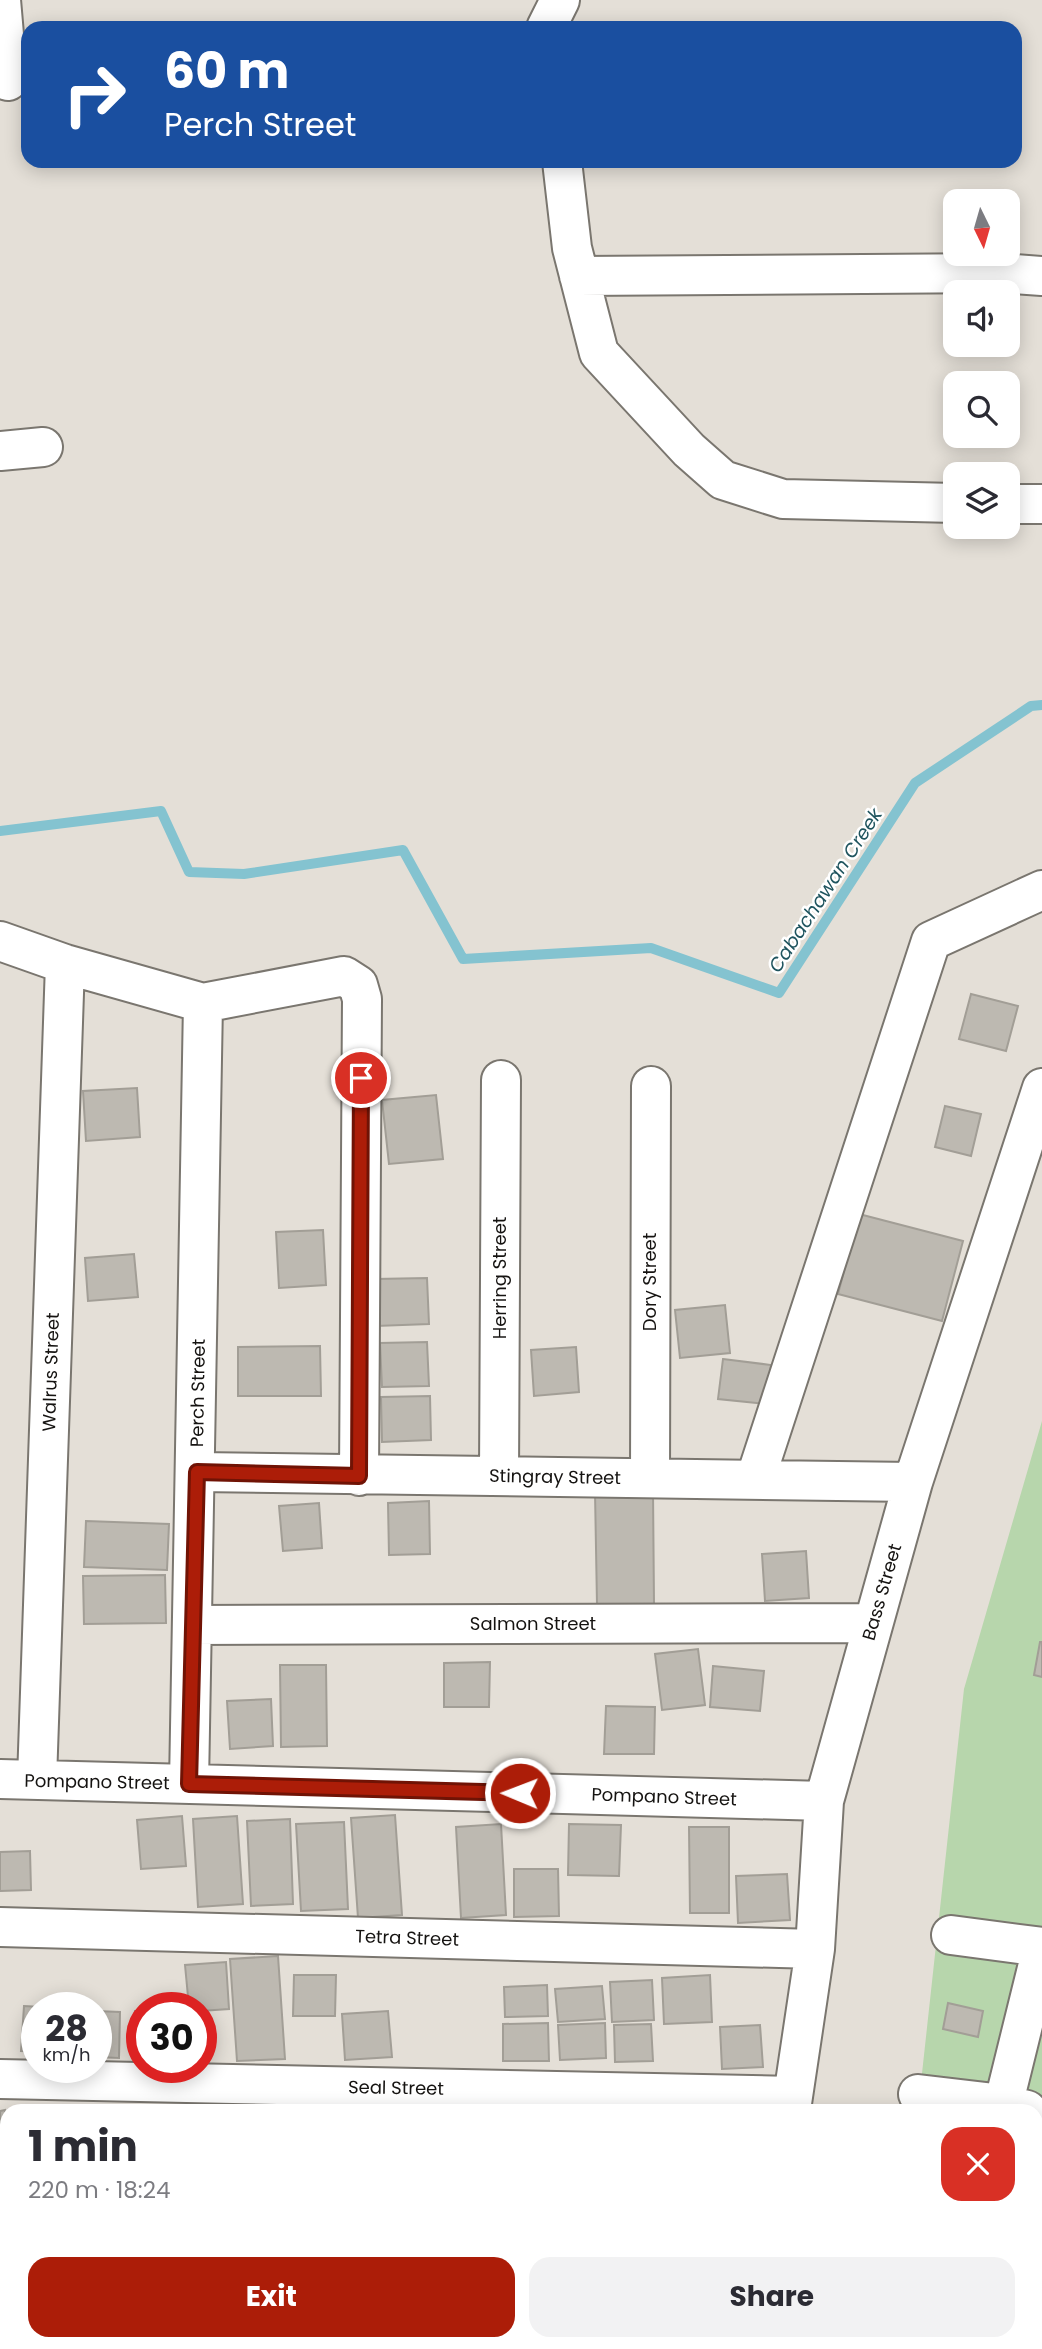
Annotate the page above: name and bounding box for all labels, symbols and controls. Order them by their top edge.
text: 60 m [164,37,289,105]
icon: right [49,49,140,140]
text: Perch Street [164,102,356,147]
north arrow [943,189,1020,266]
map controls [943,189,1020,539]
button: sound [943,280,1020,357]
button: search [943,371,1020,448]
button: layers [943,462,1020,539]
water label: Cabachawan Creek [762,802,889,978]
pin [331,1048,391,1108]
icon: arrive [342,1059,380,1097]
street label: Herring Street [487,1217,512,1339]
street label: Dory Street [637,1233,662,1331]
street label: Walrus Street [36,1312,65,1432]
street label: Perch Street [184,1339,211,1447]
street label: Stingray Street [489,1463,621,1490]
street label: Bass Street [856,1541,907,1643]
street label: Salmon Street [470,1611,596,1636]
position arrow [483,1756,557,1830]
street label: Pompano Street [24,1768,170,1795]
street label: Pompano Street [591,1781,737,1812]
street label: Tetra Street [355,1923,459,1952]
speed limit sign: 30 [126,1992,217,2083]
text: 28 [45,2004,88,2053]
text: km/h [43,2042,90,2067]
street label: Seal Street [348,2074,444,2101]
text: 1 min [28,2117,138,2176]
button: close [941,2127,1015,2201]
text: 220 m · 18:24 [28,2174,170,2206]
button: Exit [28,2257,515,2337]
button: Share [529,2257,1015,2337]

